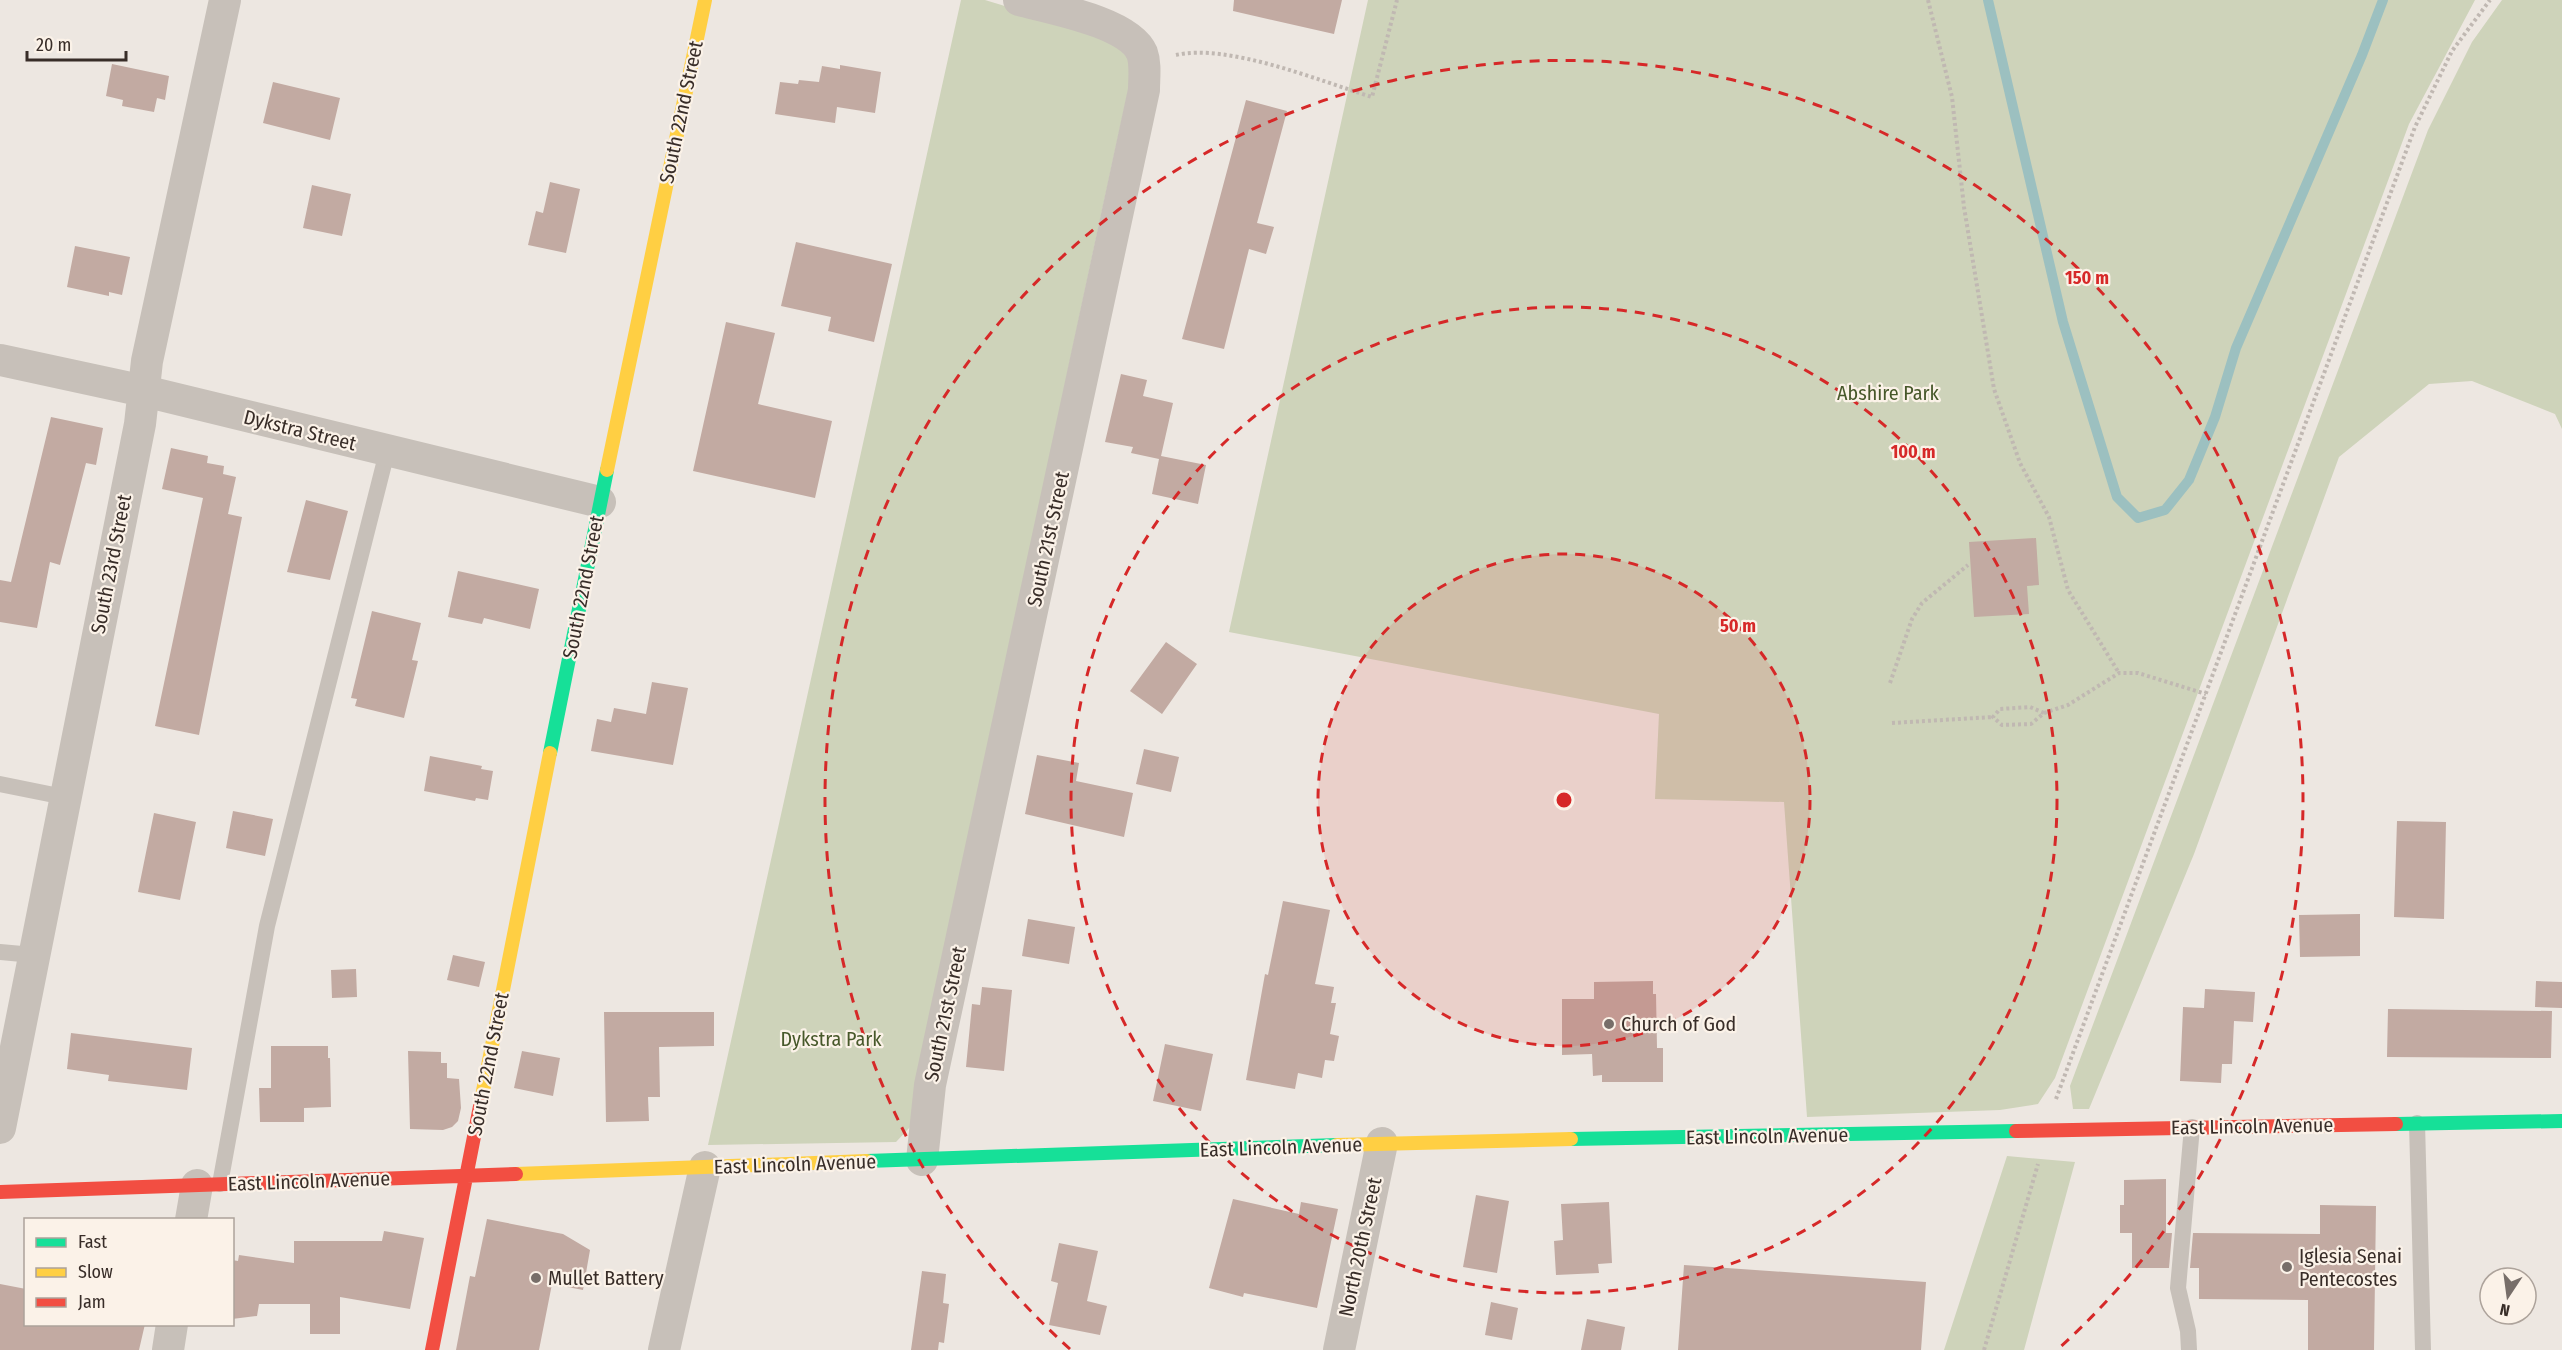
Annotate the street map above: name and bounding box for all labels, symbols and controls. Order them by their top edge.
scale bar [27,24,126,62]
text: 20 m [36,34,71,56]
street label: South 22nd Street [654,38,708,186]
text: 150 m [2065,267,2109,289]
park label: Abshire Park [1837,381,1940,405]
street label: Dykstra Street [241,404,359,456]
text: 100 m [1891,441,1935,463]
street label: South 21st Street [1022,469,1074,609]
street label: South 23rd Street [86,492,136,636]
street label: South 22nd Street [557,513,609,661]
text: 50 m [1720,615,1756,637]
centre of rings [1554,790,1574,810]
street label: South 21st Street [919,944,971,1084]
street label: South 22nd Street [462,990,514,1138]
place label: Church of God [1621,1012,1736,1036]
marker: Church of God [1602,1017,1616,1031]
park label: Dykstra Park [780,1027,882,1051]
street label: East Lincoln Avenue [2171,1113,2333,1139]
street label: East Lincoln Avenue [1686,1123,1848,1149]
street label: East Lincoln Avenue [1199,1132,1363,1162]
street label: East Lincoln Avenue [713,1149,877,1179]
street label: East Lincoln Avenue [227,1166,391,1196]
street label: North 20th Street [1334,1175,1387,1319]
legend [24,1218,234,1326]
text: Fast [78,1231,107,1253]
place label: Iglesia Senai Pentecostes [2299,1244,2402,1291]
marker: Iglesia Senai Pentecostes [2280,1260,2294,1274]
text: Slow [78,1261,113,1283]
place label: Mullet Battery [548,1266,664,1290]
north arrow [2478,1266,2538,1326]
marker: Mullet Battery [529,1271,543,1285]
text: Jam [78,1291,106,1313]
text: N [2498,1300,2512,1320]

